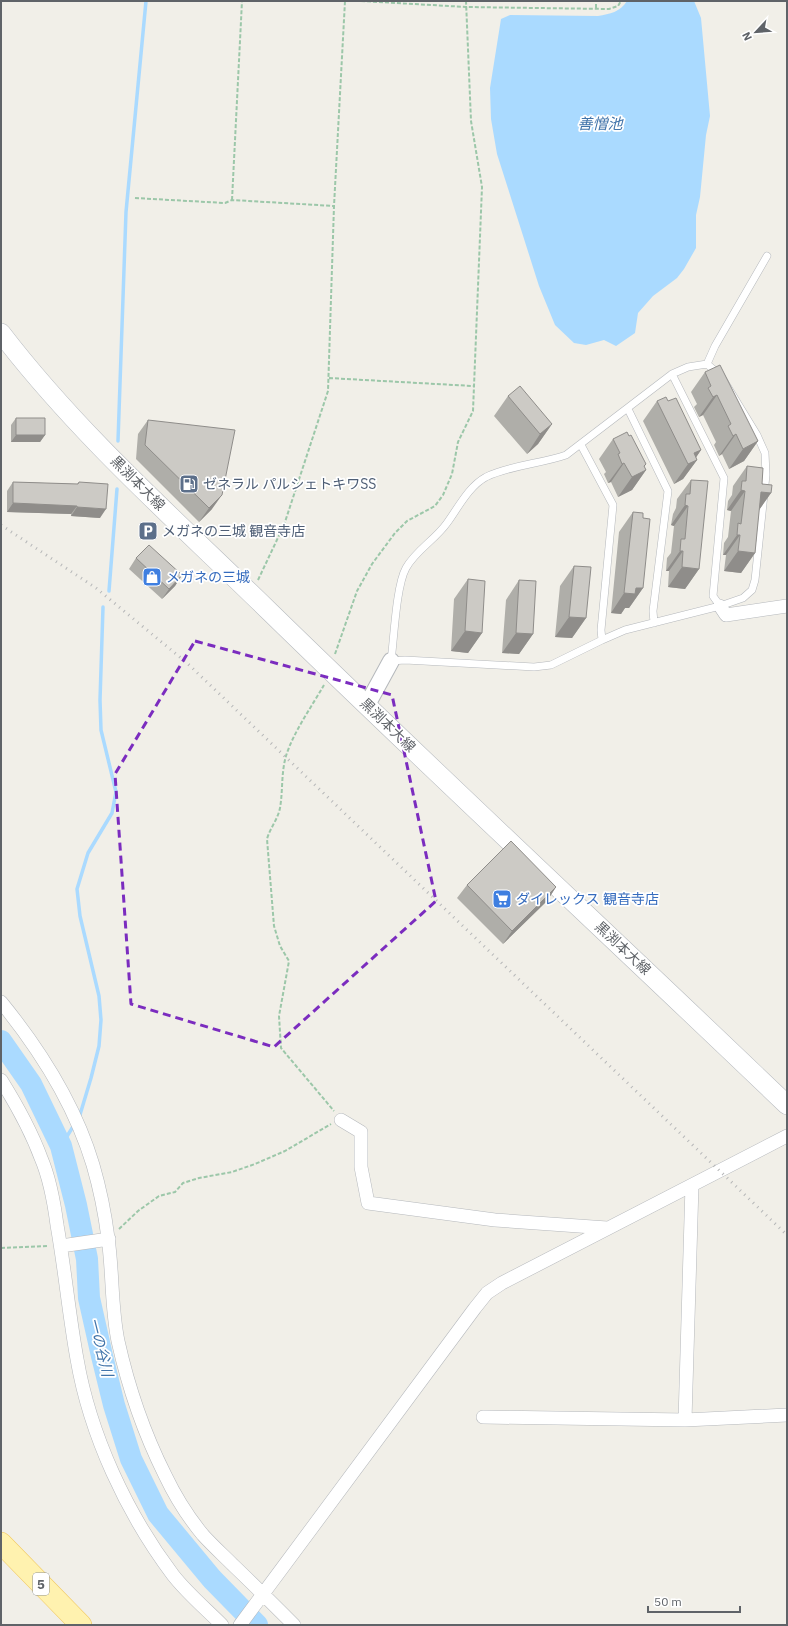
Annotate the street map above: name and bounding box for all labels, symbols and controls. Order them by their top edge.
north arrow [736,12,776,52]
text: N [739,30,755,43]
water label: 善憎池 [577,114,624,133]
street label: 黒渕本大線 [107,452,169,514]
fuel station icon: ゼネラル パルシェトキワSS [178,473,200,495]
place label: ゼネラル パルシェトキワSS [203,475,376,493]
parking icon: メガネの三城 観音寺店 [137,520,159,542]
place label: メガネの三城 観音寺店 [162,522,305,540]
shop icon: メガネの三城 [141,566,163,588]
place label: メガネの三城 [166,568,250,586]
street label: 黒渕本大線 [357,694,419,756]
supermarket icon: ダイレックス 観音寺店 [491,888,513,910]
place label: ダイレックス 観音寺店 [516,890,659,908]
street label: 黒渕本大線 [591,918,655,978]
water label: 一の谷川 [85,1316,118,1380]
road number: 5 [33,1573,49,1595]
scale bar [648,1588,740,1614]
text: 50 m [654,1594,682,1609]

